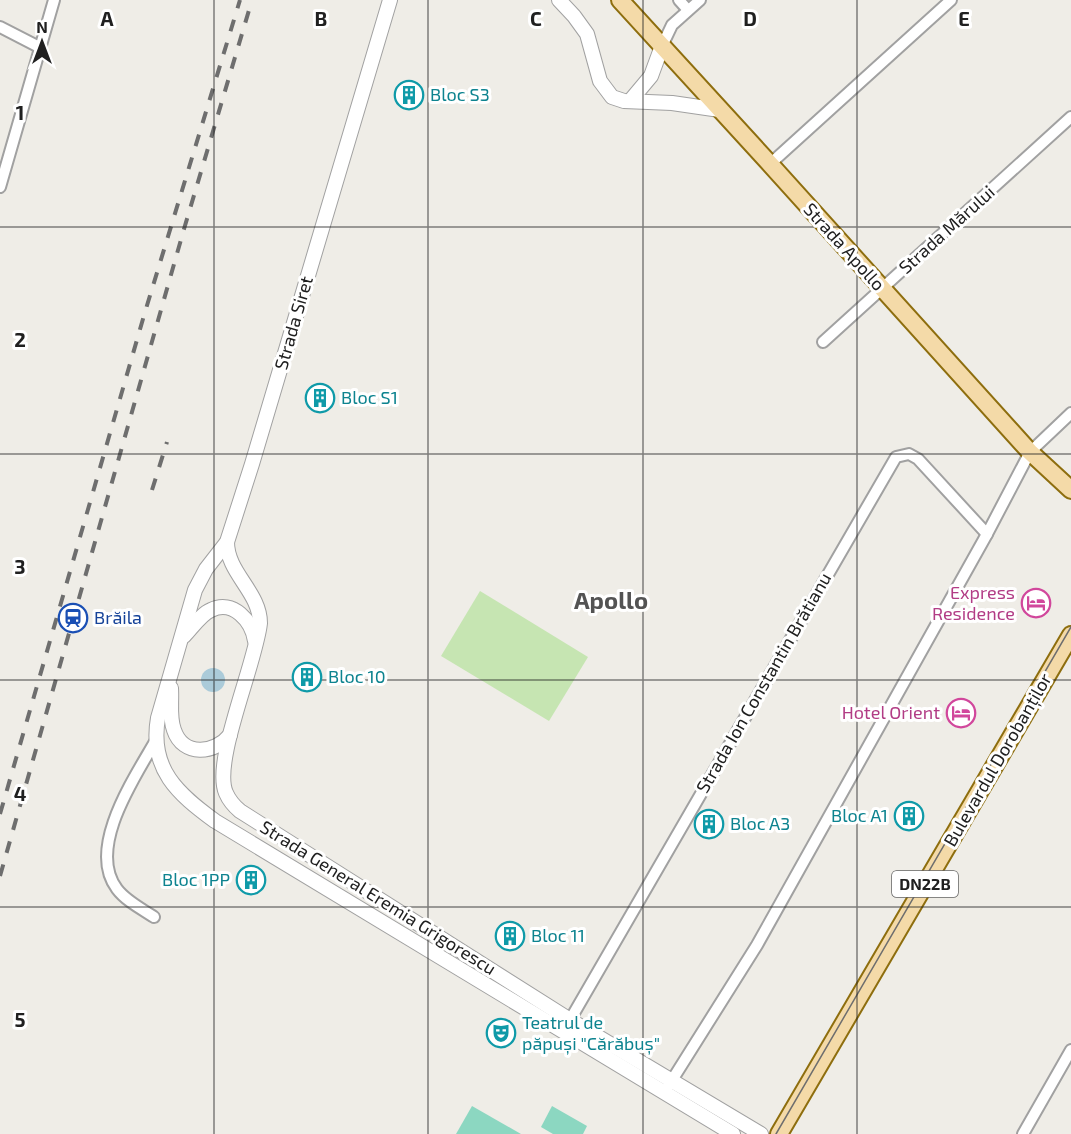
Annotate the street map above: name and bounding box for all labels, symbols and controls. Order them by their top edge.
text: A [100,6,114,30]
text: B [315,6,327,30]
text: C [530,6,542,30]
text: D [743,6,757,30]
text: E [958,6,970,30]
north arrow [12,12,72,72]
text: N [36,17,48,36]
building icon: Bloc S3 [393,79,425,111]
place label: Bloc S3 [430,83,490,105]
text: 1 [16,100,24,124]
street label: Strada Mărului [894,180,999,278]
street label: Strada Apollo [800,198,890,295]
street label: Strada Siret [269,273,317,372]
text: 2 [14,327,26,351]
building icon: Bloc S1 [304,382,336,414]
place label: Bloc S1 [341,386,398,408]
text: 3 [14,554,26,578]
street label: Strada Ion Constantin Brătianu [691,568,835,797]
place label: Express Residence [932,581,1015,624]
district label: Apollo [574,585,648,614]
hotel icon: Express Residence [1020,587,1052,619]
station icon: Brăila [57,602,89,634]
place label: Brăila [94,606,142,628]
building icon: Bloc 10 [291,661,323,693]
place label: Bloc 10 [328,665,386,687]
street label: Bulevardul Dorobanților [939,669,1057,851]
hotel icon: Hotel Orient [945,697,977,729]
place label: Hotel Orient [842,701,940,723]
text: 4 [14,781,27,805]
building icon: Bloc A1 [893,800,925,832]
place label: Bloc A1 [831,804,888,826]
building icon: Bloc A3 [693,808,725,840]
place label: Bloc A3 [730,812,790,834]
street label: Strada General Eremia Grigorescu [256,815,501,979]
building icon: Bloc 1PP [235,864,267,896]
place label: Bloc 1PP [162,868,230,890]
road number: DN22B [892,871,958,897]
building icon: Bloc 11 [494,920,526,952]
place label: Bloc 11 [531,924,585,946]
text: 5 [14,1007,26,1031]
place label: Teatrul de păpuși "Cărăbuș" [522,1011,660,1055]
theatre icon: Teatrul de păpuși "Cărăbuș" [485,1017,517,1049]

